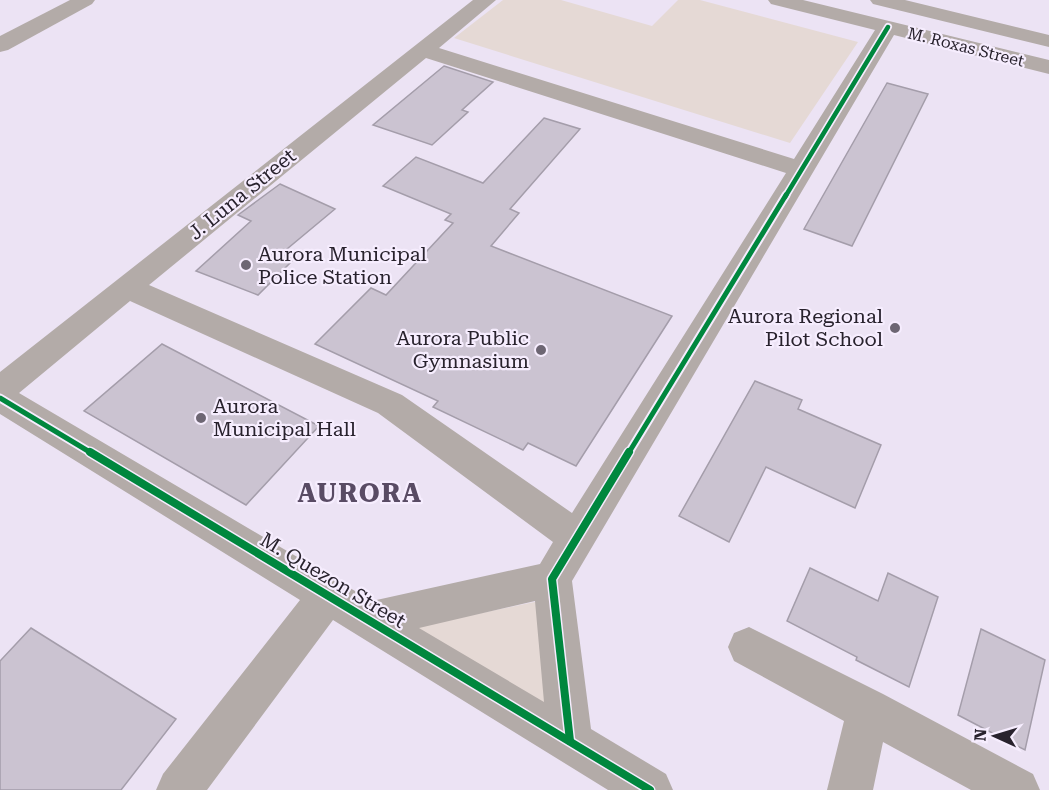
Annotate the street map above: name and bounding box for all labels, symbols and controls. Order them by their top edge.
street label: M. Roxas Street [906,23,1026,71]
street label: J. Luna Street [184,143,301,245]
place label: Aurora Municipal Police Station [258,242,427,289]
marker: Aurora Municipal Police Station [239,258,253,272]
place label: Aurora Regional Pilot School [728,304,883,351]
marker: Aurora Regional Pilot School [888,321,902,335]
place label: Aurora Public Gymnasium [396,326,529,373]
marker: Aurora Public Gymnasium [534,343,548,357]
place label: Aurora Municipal Hall [213,394,356,441]
marker: Aurora Municipal Hall [194,411,208,425]
district label: AURORA [297,478,423,508]
street label: M. Quezon Street [256,527,411,633]
north arrow [965,706,1025,766]
text: N [971,728,990,742]

